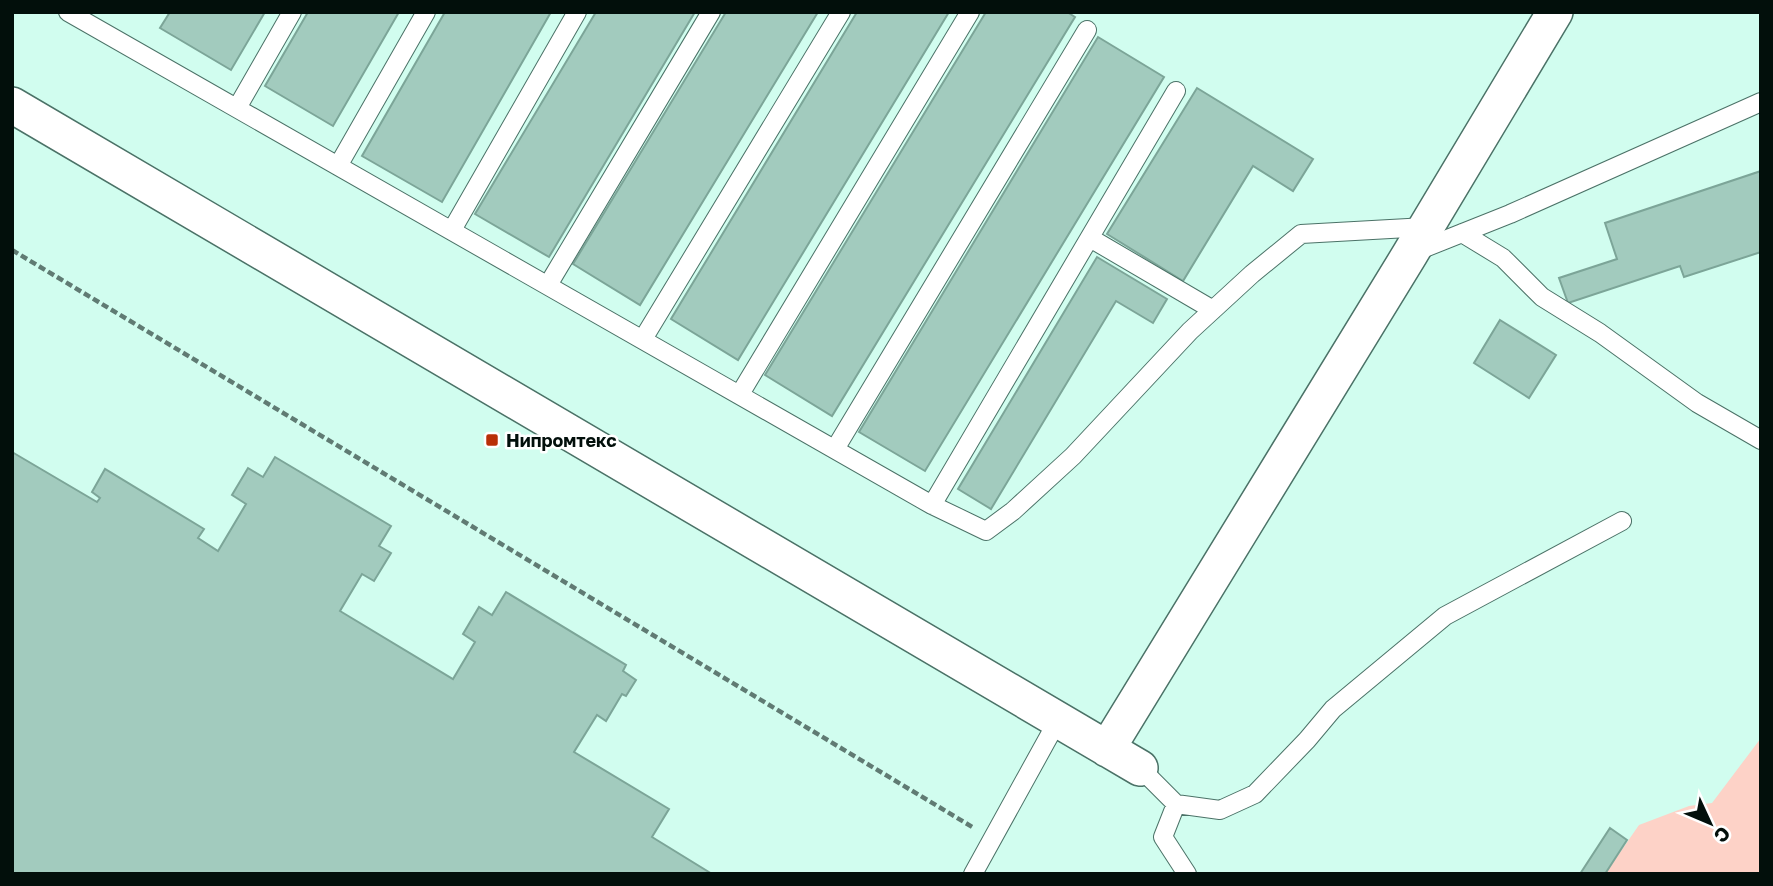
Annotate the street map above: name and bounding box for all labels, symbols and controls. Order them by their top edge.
place label: Нипромтекс [506,429,617,451]
marker: Нипромтекс [484,432,500,448]
north arrow [1675,788,1745,858]
text: С [1710,822,1736,848]

